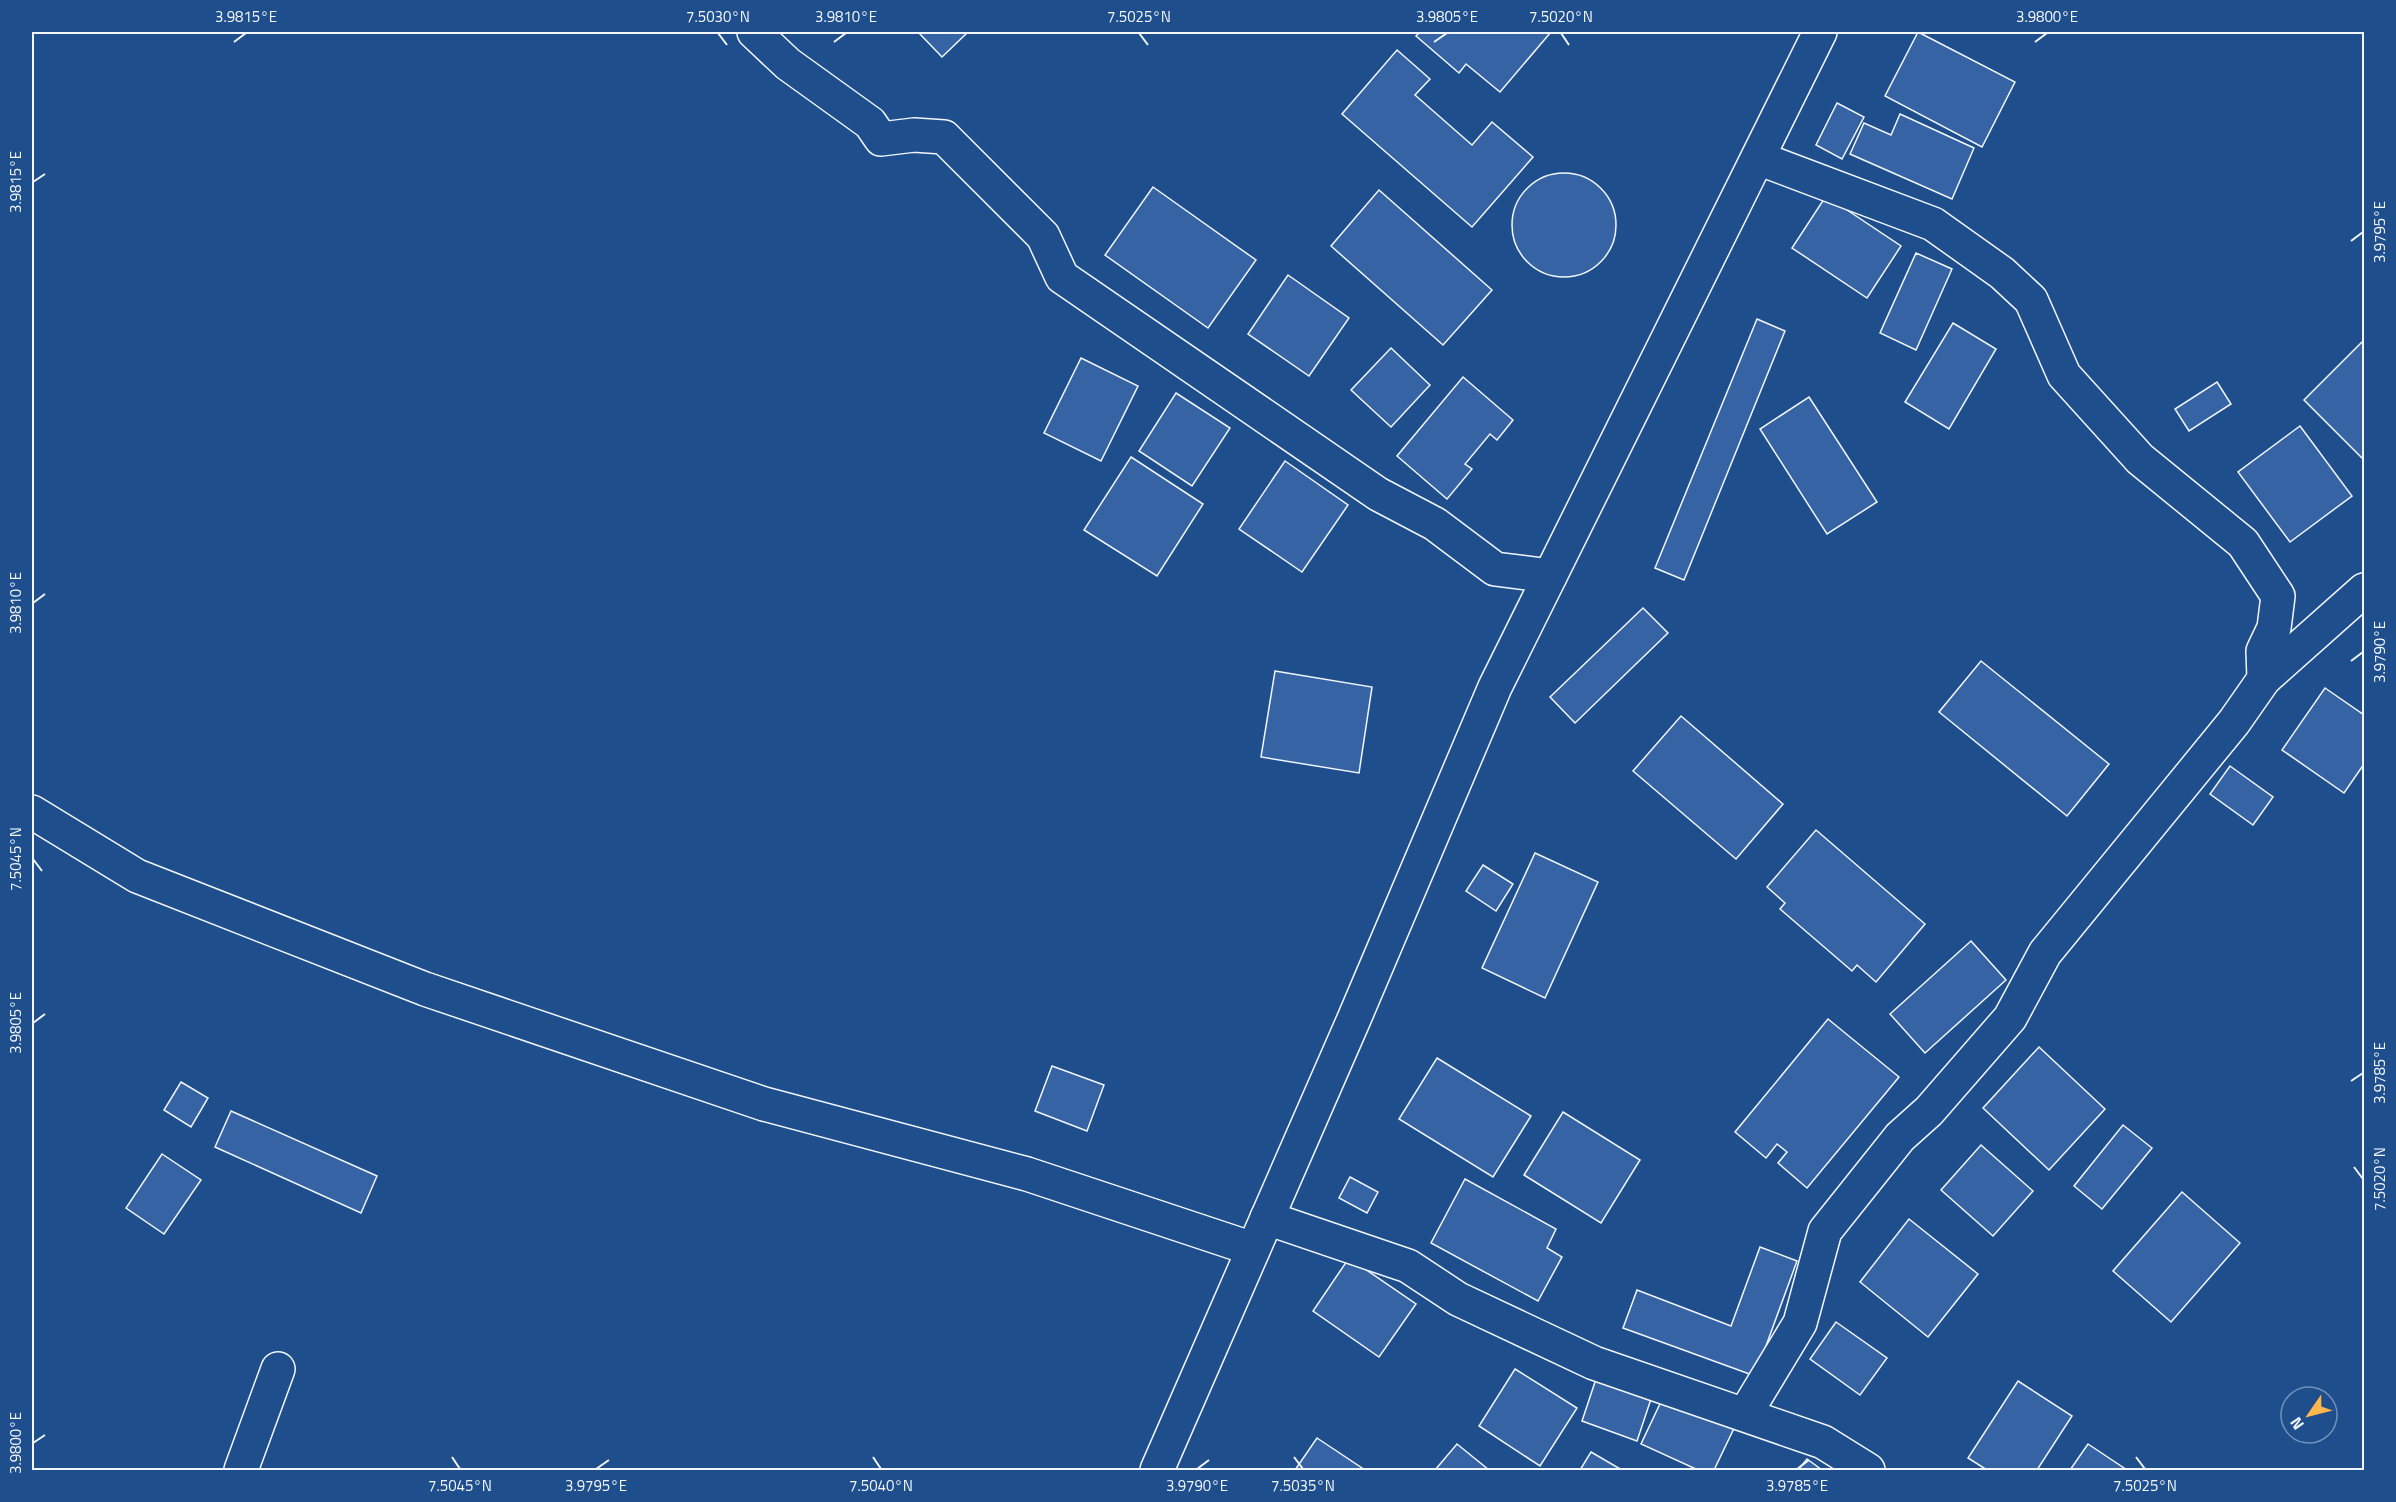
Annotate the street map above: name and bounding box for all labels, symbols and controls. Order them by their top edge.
text: 3.9815°E [215,5,277,28]
text: 7.5030°N [686,5,750,28]
text: 3.9810°E [815,5,877,28]
text: 7.5025°N [1107,5,1171,28]
text: 3.9805°E [1416,5,1478,28]
text: 7.5020°N [1529,5,1593,28]
text: 3.9800°E [2016,5,2078,28]
text: 3.9815°E [4,151,27,213]
text: 3.9795°E [2368,201,2391,263]
text: 3.9810°E [4,572,27,634]
text: 3.9790°E [2368,621,2391,683]
text: 7.5045°N [4,827,27,891]
text: 3.9805°E [4,992,27,1054]
text: 3.9785°E [2368,1042,2391,1104]
text: 7.5020°N [2368,1147,2391,1211]
north arrow [2279,1385,2339,1445]
text: 3.9800°E [4,1412,27,1474]
text: N [2284,1412,2310,1435]
text: 7.5045°N [428,1474,492,1497]
text: 3.9795°E [565,1474,627,1497]
text: 7.5040°N [849,1474,913,1497]
text: 3.9790°E [1166,1474,1228,1497]
text: 7.5035°N [1271,1474,1335,1497]
text: 3.9785°E [1766,1474,1828,1497]
text: 7.5025°N [2113,1474,2177,1497]

